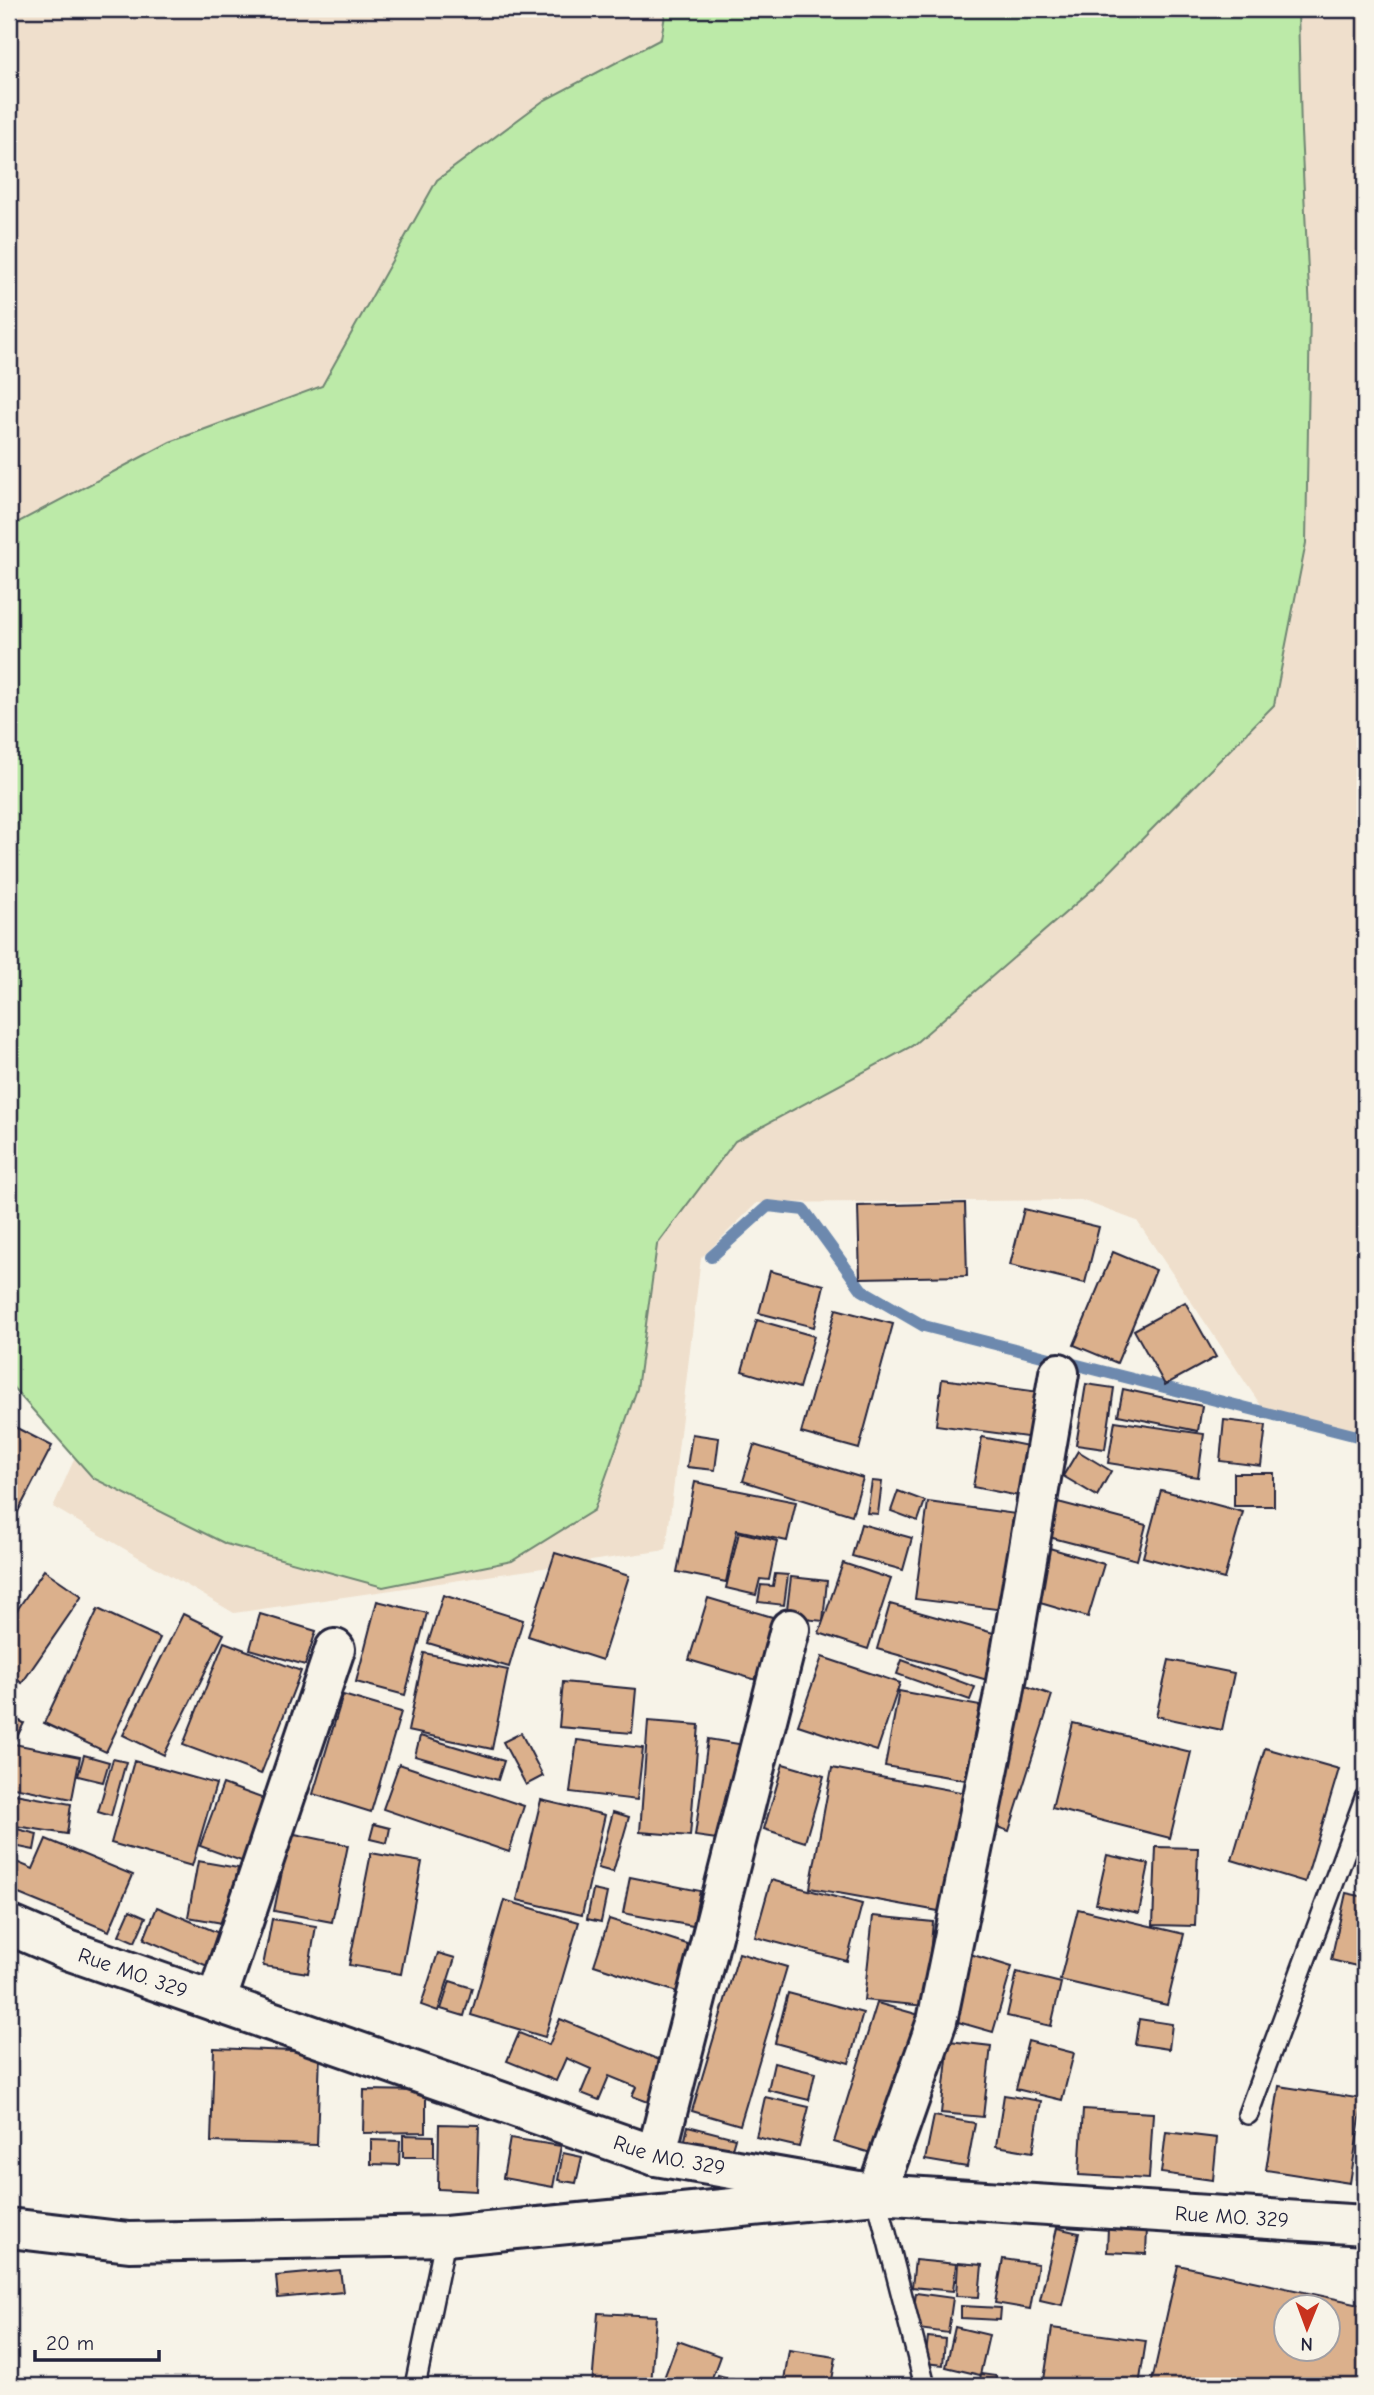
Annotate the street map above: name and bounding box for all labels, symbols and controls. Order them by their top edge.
street label: Rue MO. 329 [75,1943,191,2003]
street label: Rue MO. 329 [610,2130,727,2180]
street label: Rue MO. 329 [1174,2201,1290,2232]
north arrow [1272,2294,1342,2364]
scale bar [35,2318,159,2362]
text: 20 m [46,2331,94,2355]
text: N [1300,2333,1313,2355]

